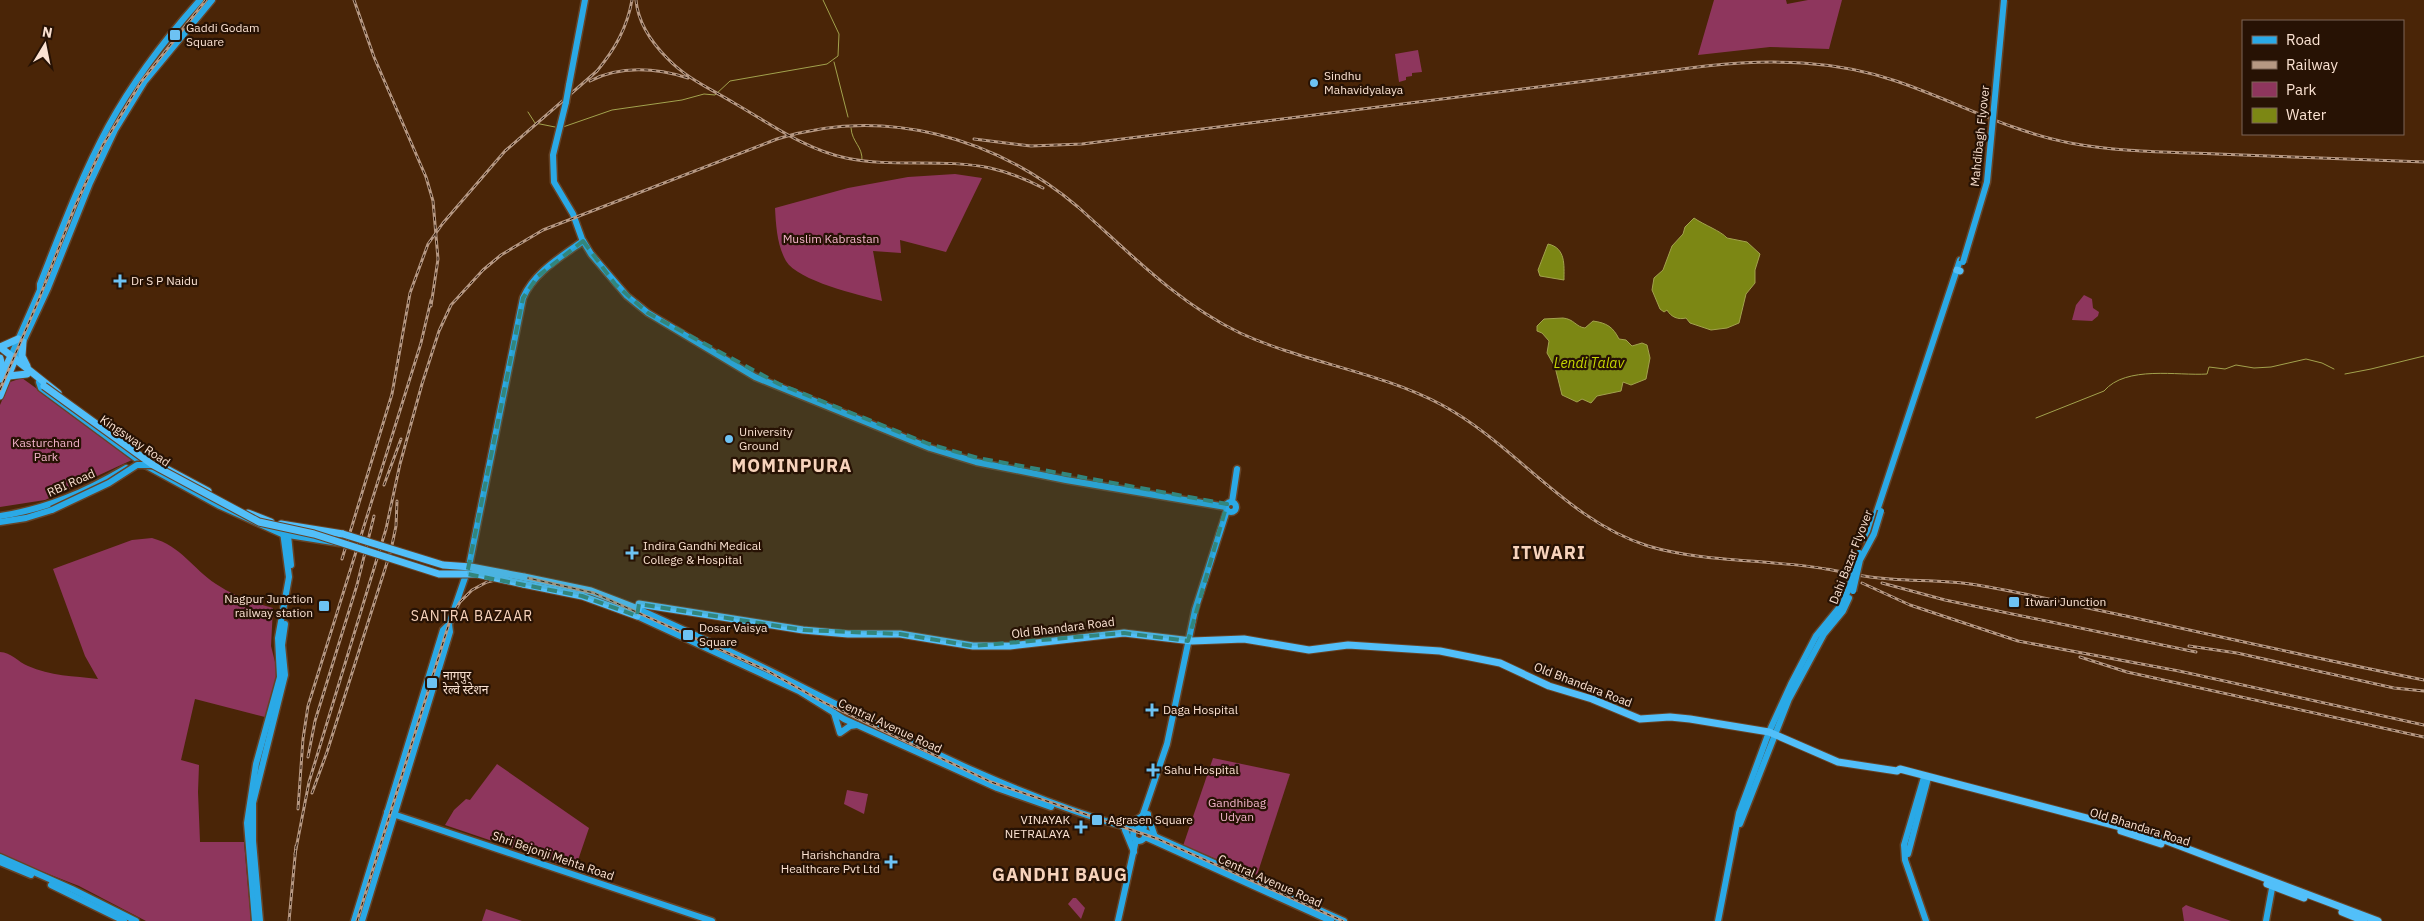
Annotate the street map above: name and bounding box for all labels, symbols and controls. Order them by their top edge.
north arrow [20,20,70,70]
place label: Gaddi Godam Square [186,20,259,49]
legend [2242,20,2404,135]
text: N [41,22,54,42]
marker: Gaddi Godam Square [168,28,182,42]
text: Road [2286,30,2321,49]
text: Railway [2286,55,2339,74]
place label: Sindhu Mahavidyalaya [1324,68,1404,97]
marker: Sindhu Mahavidyalaya [1308,77,1320,89]
text: Park [2286,80,2316,99]
street label: Mahdibagh Flyover [1967,84,1992,187]
text: Water [2286,105,2327,124]
park label: Muslim Kabrastan [783,231,879,246]
place label: Dr S P Naidu [131,273,198,288]
marker: Dr S P Naidu [113,274,127,288]
water label: Lendi Talav [1554,354,1625,372]
street label: Kingsway Road [97,412,173,470]
place label: University Ground [739,424,793,453]
marker: University Ground [723,433,735,445]
park label: Kasturchand Park [12,435,80,464]
district label: MOMINPURA [732,454,852,477]
street label: RBI Road [45,465,97,500]
street label: Dahi Bazar Flyover [1826,507,1876,606]
place label: Indira Gandhi Medical College & Hospital [643,538,761,567]
district label: ITWARI [1512,541,1586,564]
marker: Indira Gandhi Medical College & Hospital [625,546,639,560]
place label: Nagpur Junction railway station [224,591,313,620]
place label: Itwari Junction [2025,594,2106,609]
marker: Itwari Junction [2007,595,2021,609]
marker: Nagpur Junction railway station [317,599,331,613]
district label: SANTRA BAZAAR [411,607,533,625]
street label: Old Bhandara Road [1010,614,1115,641]
place label: Dosar Vaisya Square [699,620,768,649]
marker: Dosar Vaisya Square [681,628,695,642]
street label: Old Bhandara Road [1532,659,1634,710]
place label: नागपुर रेल्वे स्टेशन [443,668,489,697]
marker: नागपुर रेल्वे स्टेशन [425,676,439,690]
street label: Central Avenue Road [836,695,944,756]
place label: Daga Hospital [1163,702,1238,717]
marker: Daga Hospital [1145,703,1159,717]
place label: Sahu Hospital [1164,762,1239,777]
marker: Sahu Hospital [1146,763,1160,777]
park label: Gandhibag Udyan [1208,795,1267,824]
street label: Old Bhandara Road [2088,804,2192,849]
place label: VINAYAK NETRALAYA [1005,812,1070,841]
place label: Agrasen Square [1108,812,1193,827]
marker: Agrasen Square [1090,813,1104,827]
marker: VINAYAK NETRALAYA [1074,820,1088,834]
street label: Shri Bejonji Mehta Road [490,828,616,883]
place label: Harishchandra Healthcare Pvt Ltd [781,847,881,876]
street label: Central Avenue Road [1216,851,1325,910]
marker: Harishchandra Healthcare Pvt Ltd [884,855,898,869]
district label: GANDHI BAUG [992,863,1128,886]

